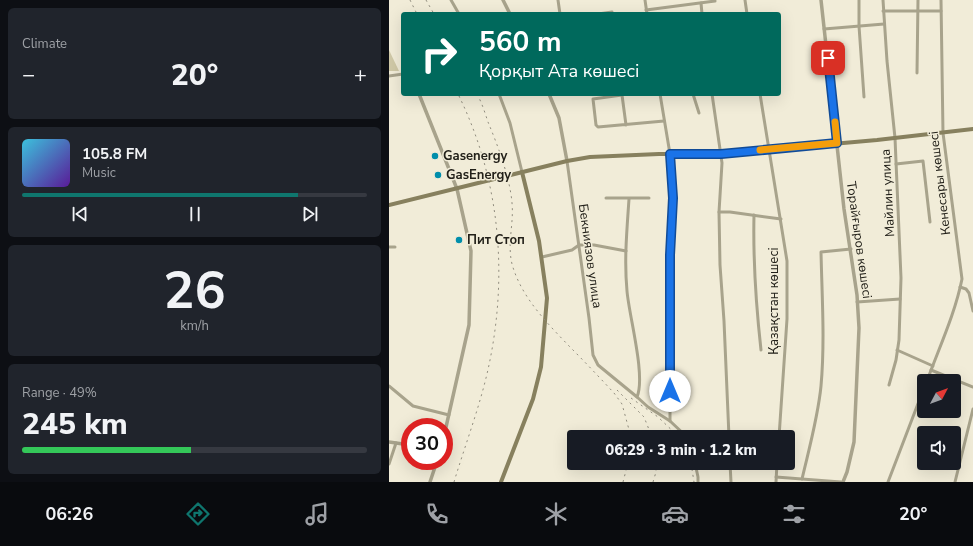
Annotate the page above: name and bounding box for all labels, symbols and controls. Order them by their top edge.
text: 560 m [479,23,562,61]
icon: right [413,28,465,80]
text: Climate [22,35,67,53]
pin [811,41,845,75]
icon: arrive [817,47,839,69]
text: 20° [171,55,218,96]
text: Қорқыт Ата көшесі [479,59,639,83]
text: − [22,60,35,90]
text: + [354,60,367,90]
street label: Кенесары көшесі [925,130,955,236]
text: 105.8 FM [82,144,147,164]
place label: Gasenergy [443,147,508,165]
street label: Майлин улица [877,149,899,237]
marker: Gasenergy [430,151,440,161]
text: Music [82,164,116,182]
place label: GasEnergy [446,166,511,184]
marker: GasEnergy [433,170,443,180]
street label: Торайғыров көшесі [842,180,876,300]
icon: previous [69,203,91,225]
icon: pause [184,203,206,225]
icon: next [299,203,321,225]
street label: Бекниязов улица [574,203,606,309]
place label: Пит Стоп [467,231,525,249]
marker: Пит Стоп [454,235,464,245]
street label: Қазақстан көшесі [765,247,783,355]
text: 26 [163,255,226,326]
text: km/h [180,317,209,335]
position arrow [649,370,691,412]
north arrow [917,374,961,418]
map controls [917,374,961,470]
text: Range · 49% [22,384,97,402]
text: 245 km [22,404,128,445]
speed limit sign: 30 [401,418,453,470]
button: sound [917,426,961,470]
text: 06:29 · 3 min · 1.2 km [605,440,757,460]
icon: directions [184,500,212,528]
icon: music [303,500,331,528]
icon: phone [423,500,451,528]
icon: climate [542,500,570,528]
icon: car [661,500,689,528]
icon: filters [780,500,808,528]
text: 06:26 [46,502,93,526]
text: 20° [899,502,927,526]

